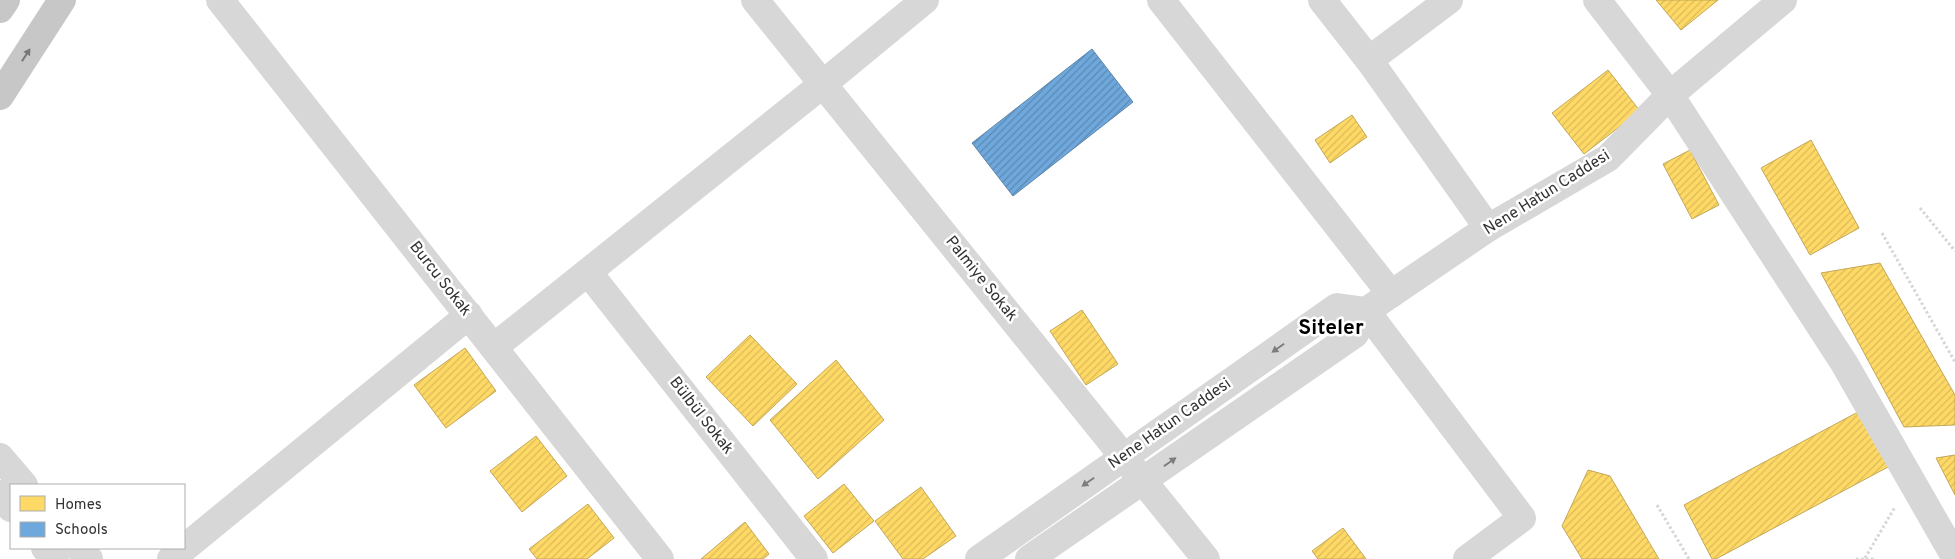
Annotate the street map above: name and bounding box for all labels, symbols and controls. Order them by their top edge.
one-way arrow [22,48,31,62]
street label: Nene Hatun Caddesi [1480,146,1614,240]
street label: Palmiye Sokak [941,232,1021,326]
street label: Burcu Sokak [405,238,475,320]
district label: Siteler [1298,315,1364,342]
one-way arrow [1271,343,1285,353]
street label: Bülbül Sokak [665,373,737,459]
street label: Nene Hatun Caddesi [1105,374,1235,474]
one-way arrow [1163,457,1177,467]
one-way arrow [1081,477,1095,487]
legend [10,484,185,549]
text: Homes [55,496,102,515]
text: Schools [55,521,108,540]

